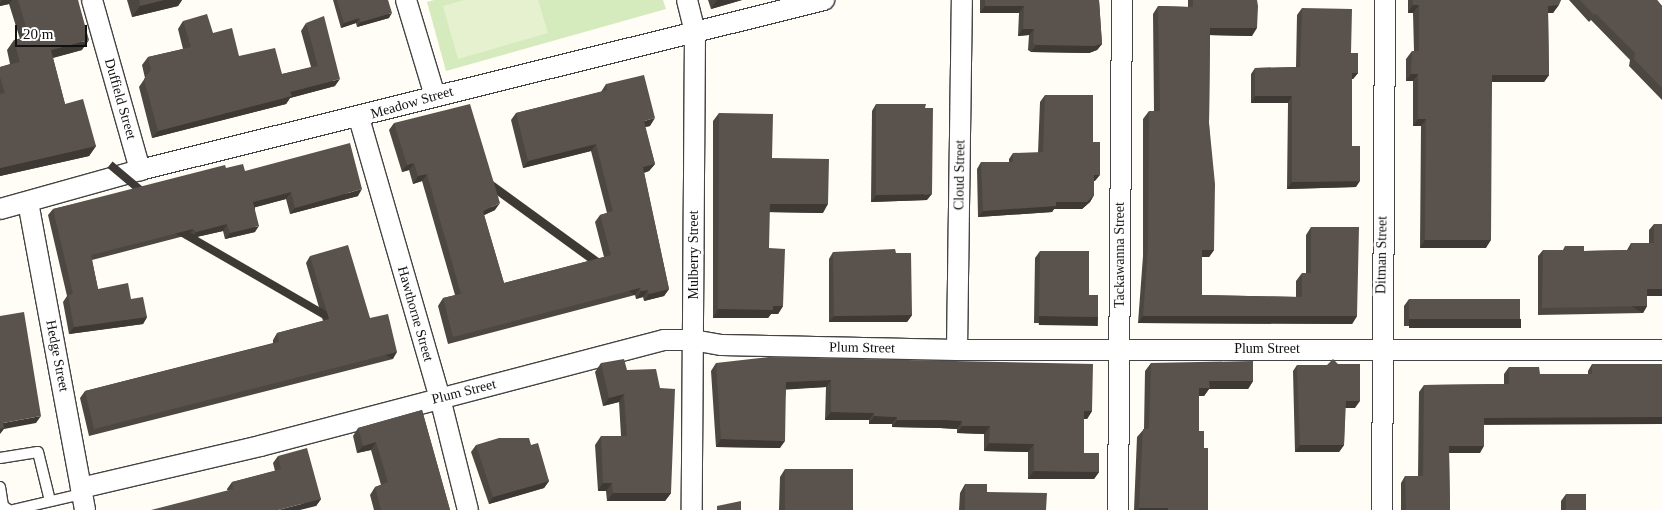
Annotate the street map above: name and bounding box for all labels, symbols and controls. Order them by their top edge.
scale bar [18,15,90,47]
text: 20 m [23,26,53,42]
street label: Duffield Street [100,57,140,141]
street label: Meadow Street [369,83,455,123]
street label: Cloud Street [951,140,969,210]
street label: Tackawanna Street [1112,202,1128,308]
street label: Mulberry Street [686,210,702,300]
street label: Ditman Street [1373,216,1391,294]
street label: Hawthorne Street [393,264,437,364]
street label: Hedge Street [42,319,72,393]
street label: Plum Street [829,339,895,357]
street label: Plum Street [1234,341,1300,357]
street label: Plum Street [430,376,498,408]

